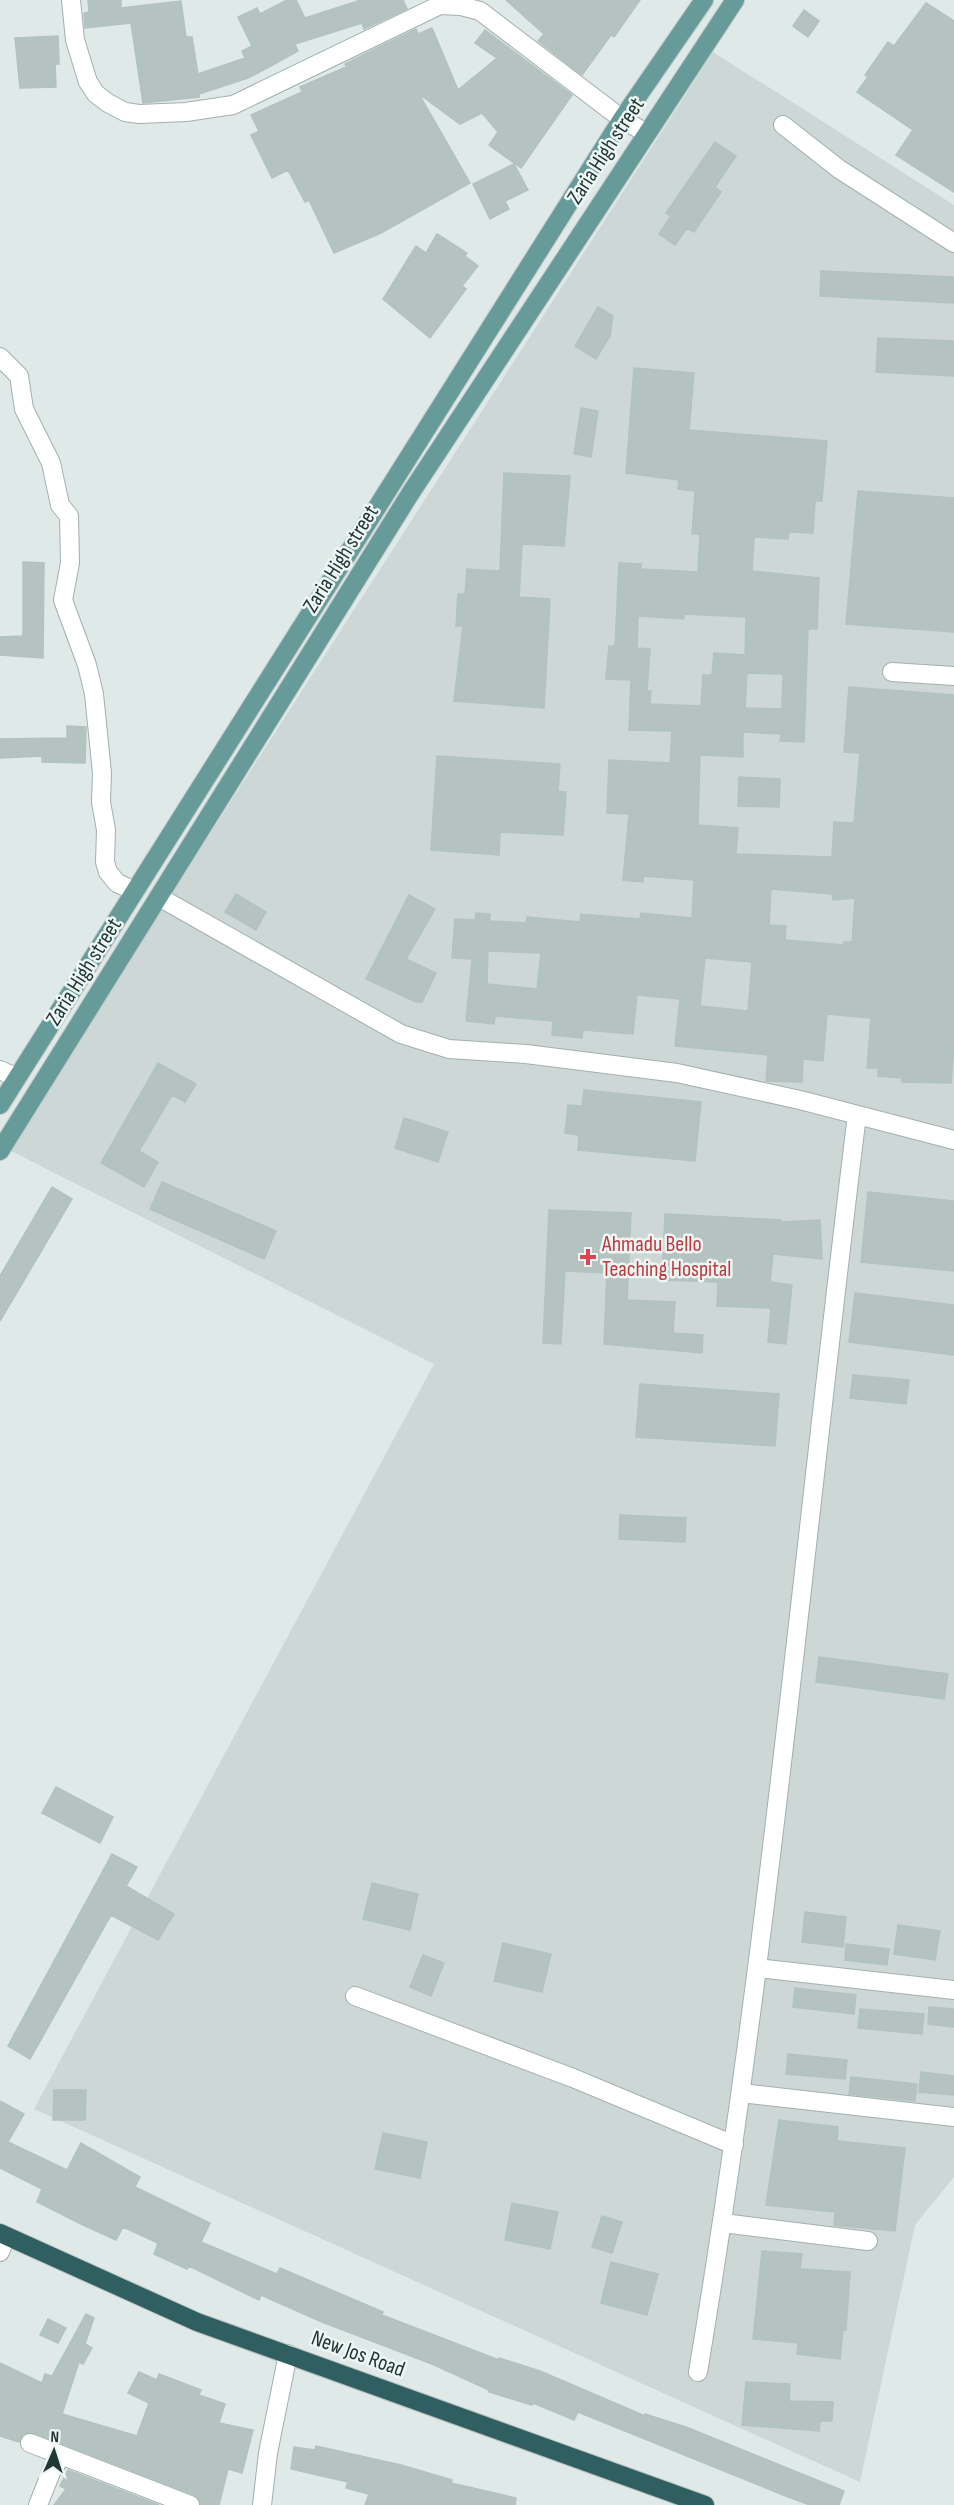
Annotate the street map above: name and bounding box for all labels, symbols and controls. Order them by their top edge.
street label: Zaria High street [562,92,651,209]
street label: Zaria High street [297,500,385,618]
street label: Zaria High street [40,913,128,1031]
place label: Ahmadu Bello Teaching Hospital [601,1231,731,1283]
marker: Ahmadu Bello Teaching Hospital [579,1248,597,1266]
street label: New Jos Road [308,2325,408,2383]
north arrow [24,2421,84,2481]
text: N [50,2428,59,2447]

